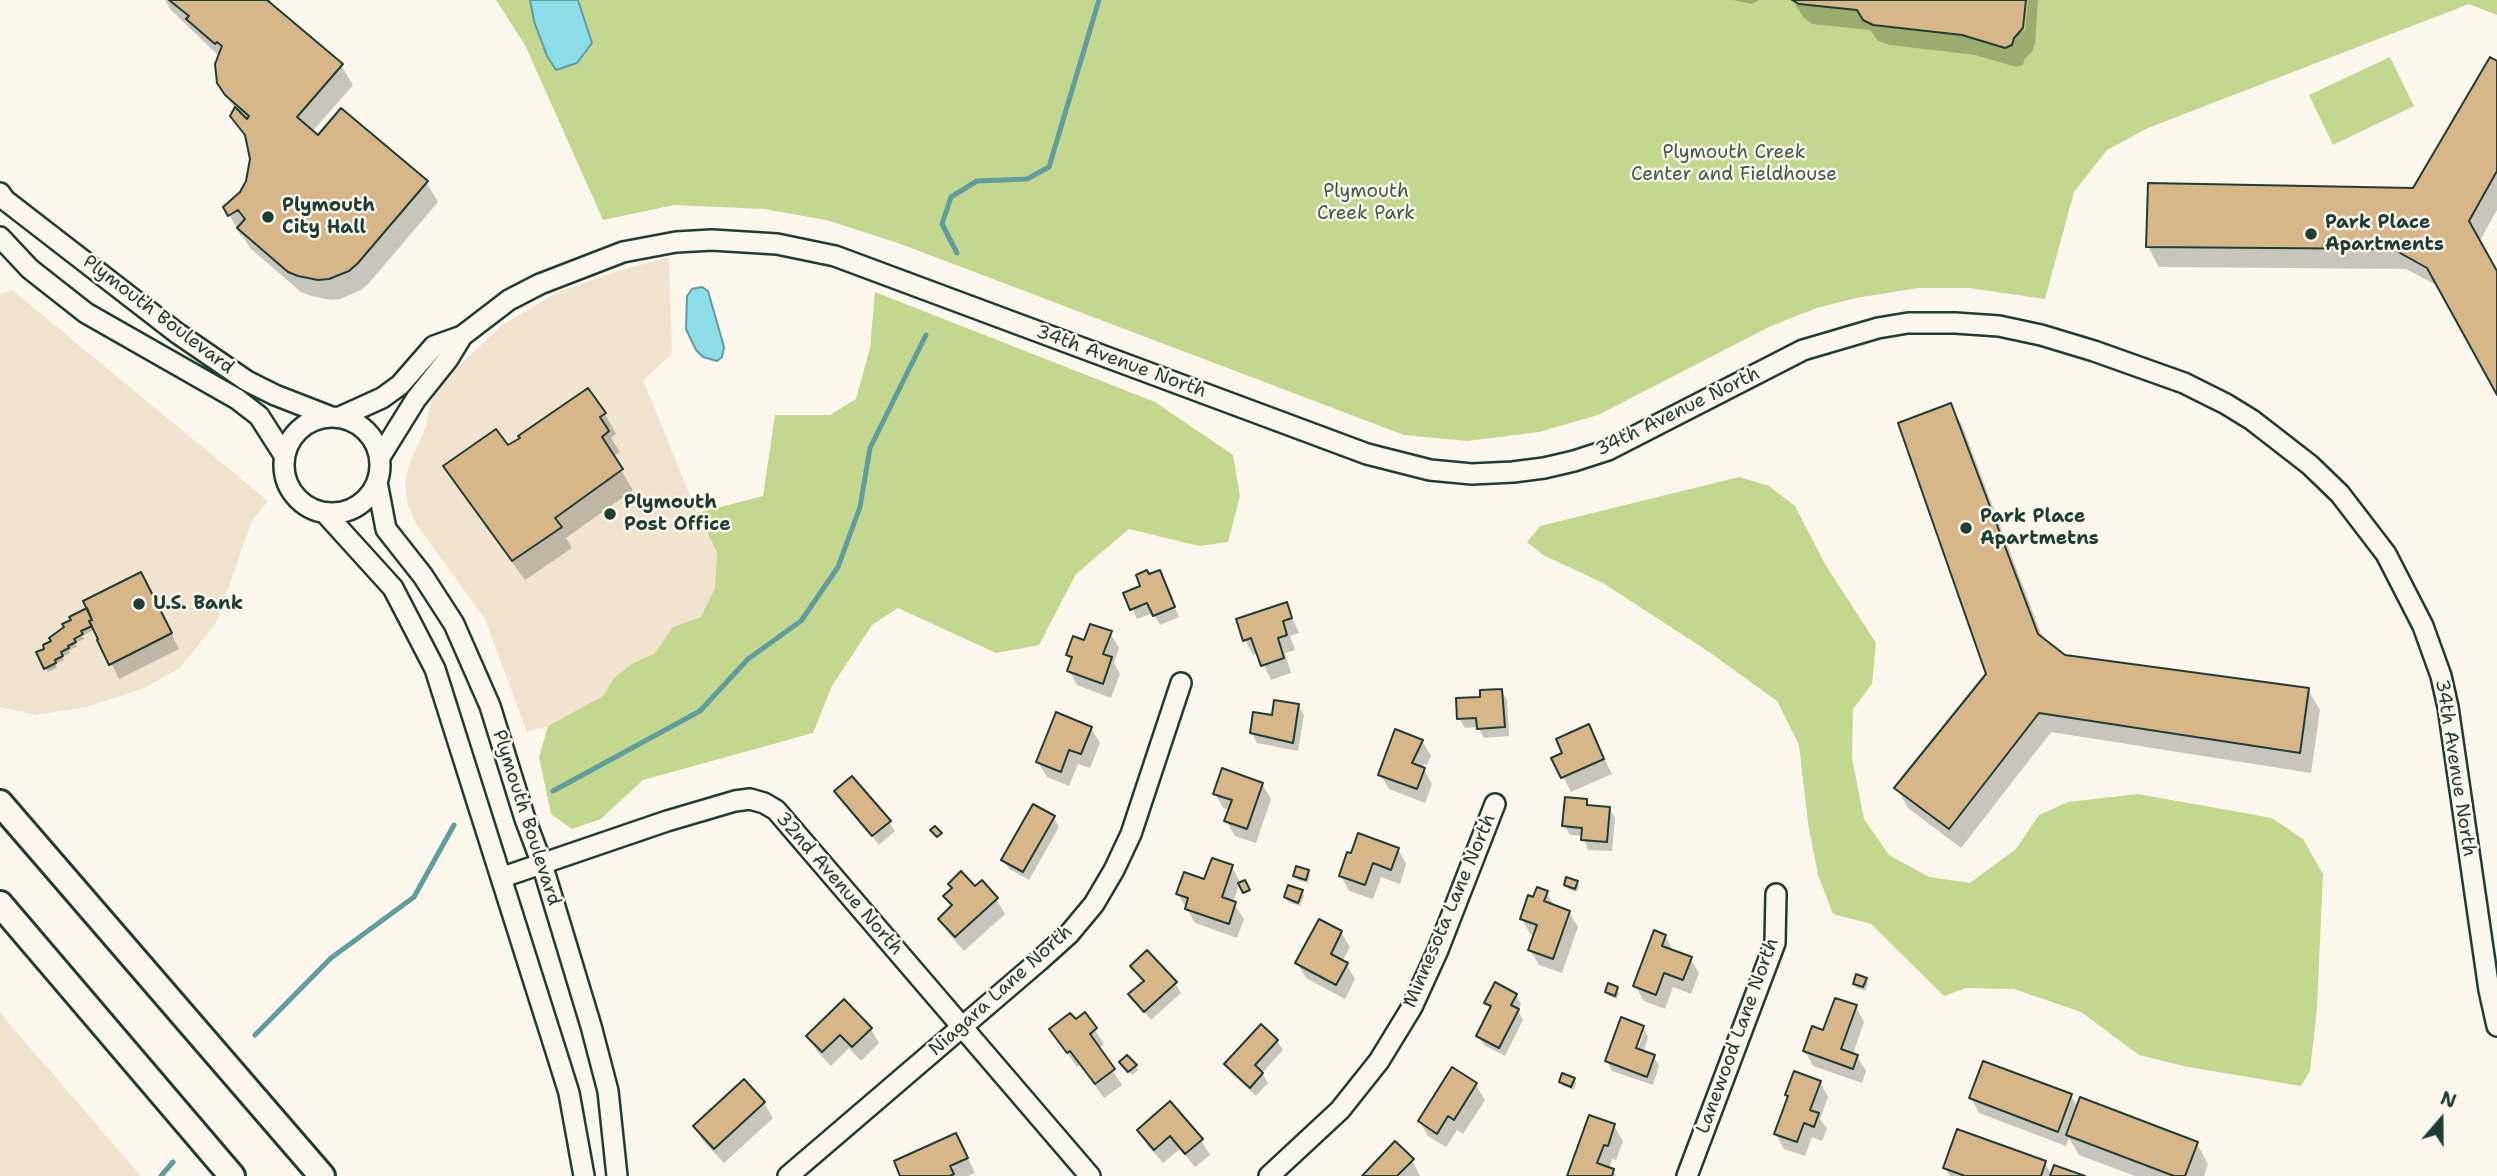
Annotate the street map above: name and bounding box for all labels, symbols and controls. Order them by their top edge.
park label: Plymouth Creek Center and Fieldhouse [1631,142,1837,186]
park label: Plymouth Creek Park [1317,181,1415,225]
place label: Plymouth City Hall [282,195,375,239]
marker: Plymouth City Hall [260,209,276,225]
place label: Park Place Apartments [2325,212,2444,256]
marker: Park Place Apartments [2303,226,2319,242]
street label: Plymouth Boulevard [78,251,238,379]
street label: 34th Avenue North [1033,321,1209,403]
street label: 34th Avenue North [1592,362,1764,462]
place label: Plymouth Post Office [624,492,731,536]
marker: Plymouth Post Office [602,506,618,522]
place label: Park Place Apartmetns [1980,506,2099,550]
marker: Park Place Apartmetns [1958,520,1974,536]
place label: U.S. Bank [153,593,243,615]
marker: U.S. Bank [131,596,147,612]
street label: 34th Avenue North [2430,678,2480,858]
street label: Plymouth Boulevard [487,727,565,909]
street label: 32nd Avenue North [771,808,907,960]
street label: Minnesota Lane North [1399,811,1501,1011]
street label: Niagara Lane North [925,921,1077,1061]
street label: Lanewood Lane North [1692,935,1784,1137]
north arrow [2406,1085,2476,1155]
text: N [2437,1085,2460,1114]

